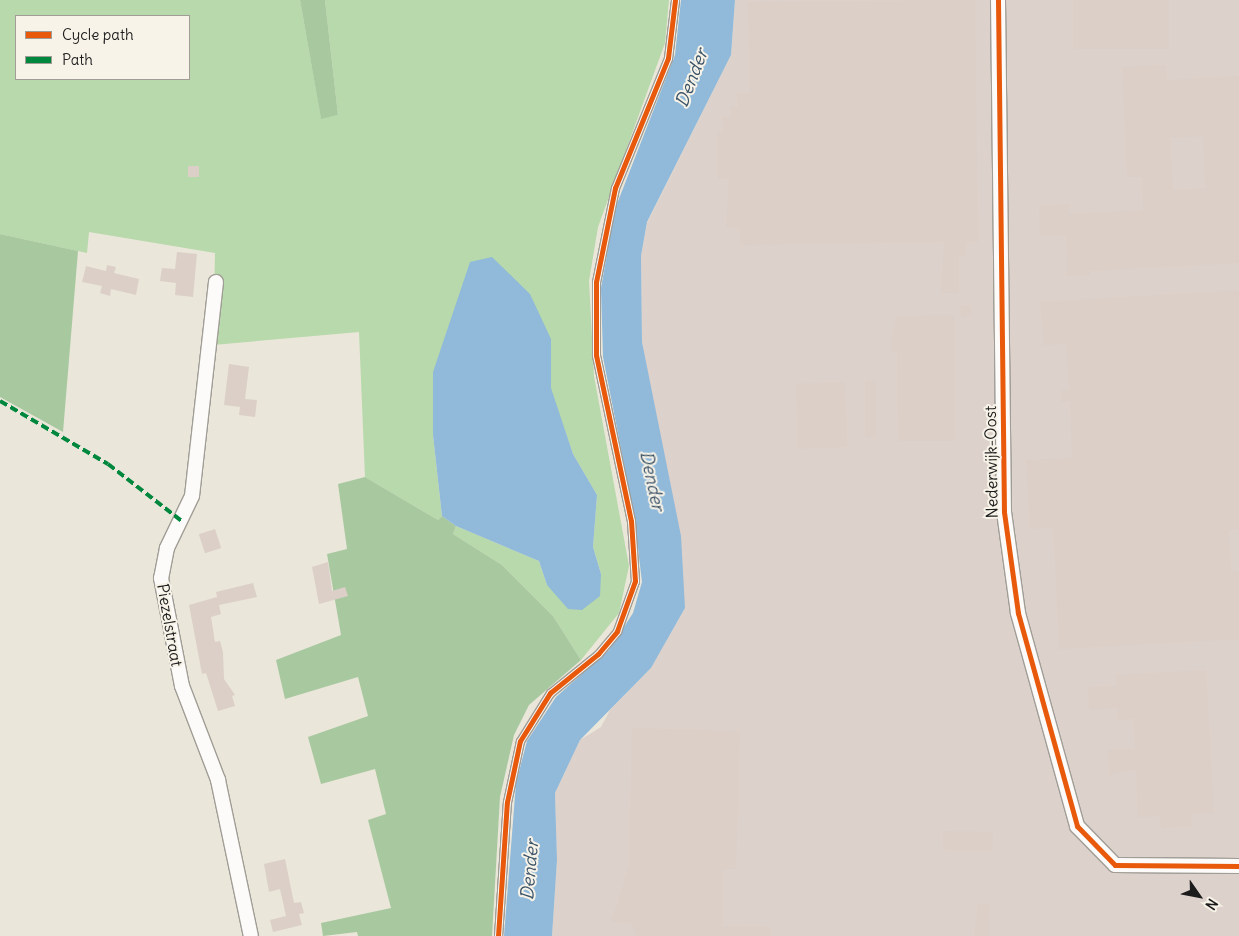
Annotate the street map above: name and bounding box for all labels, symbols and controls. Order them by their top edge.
legend [15,15,190,80]
text: Cycle path [62,25,134,44]
water label: Dender [671,46,713,110]
text: Path [62,50,93,69]
street label: Nederwijk-Oost [980,406,1002,518]
water label: Dender [635,449,669,513]
street label: Piezelstraat [153,582,187,668]
water label: Dender [517,839,543,901]
north arrow [1174,871,1224,921]
text: N [1201,895,1222,913]

